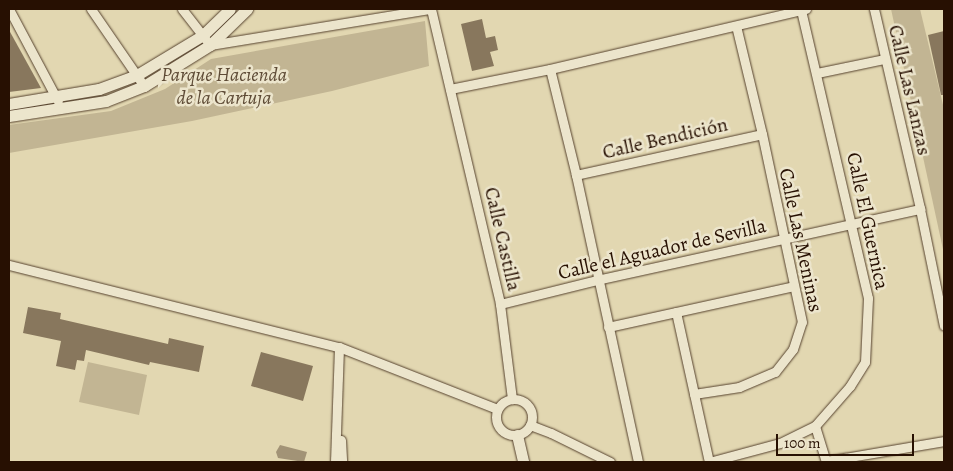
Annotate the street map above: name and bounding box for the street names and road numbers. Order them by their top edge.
street label: Calle Las Lanzas [883,23,937,157]
street label: Calle Bendición [600,112,730,164]
street label: Calle El Guernica [842,150,894,292]
street label: Calle Las Meninas [774,166,828,314]
street label: Calle Castilla [479,185,527,293]
street label: Calle el Aguador de Sevilla [556,213,768,285]

